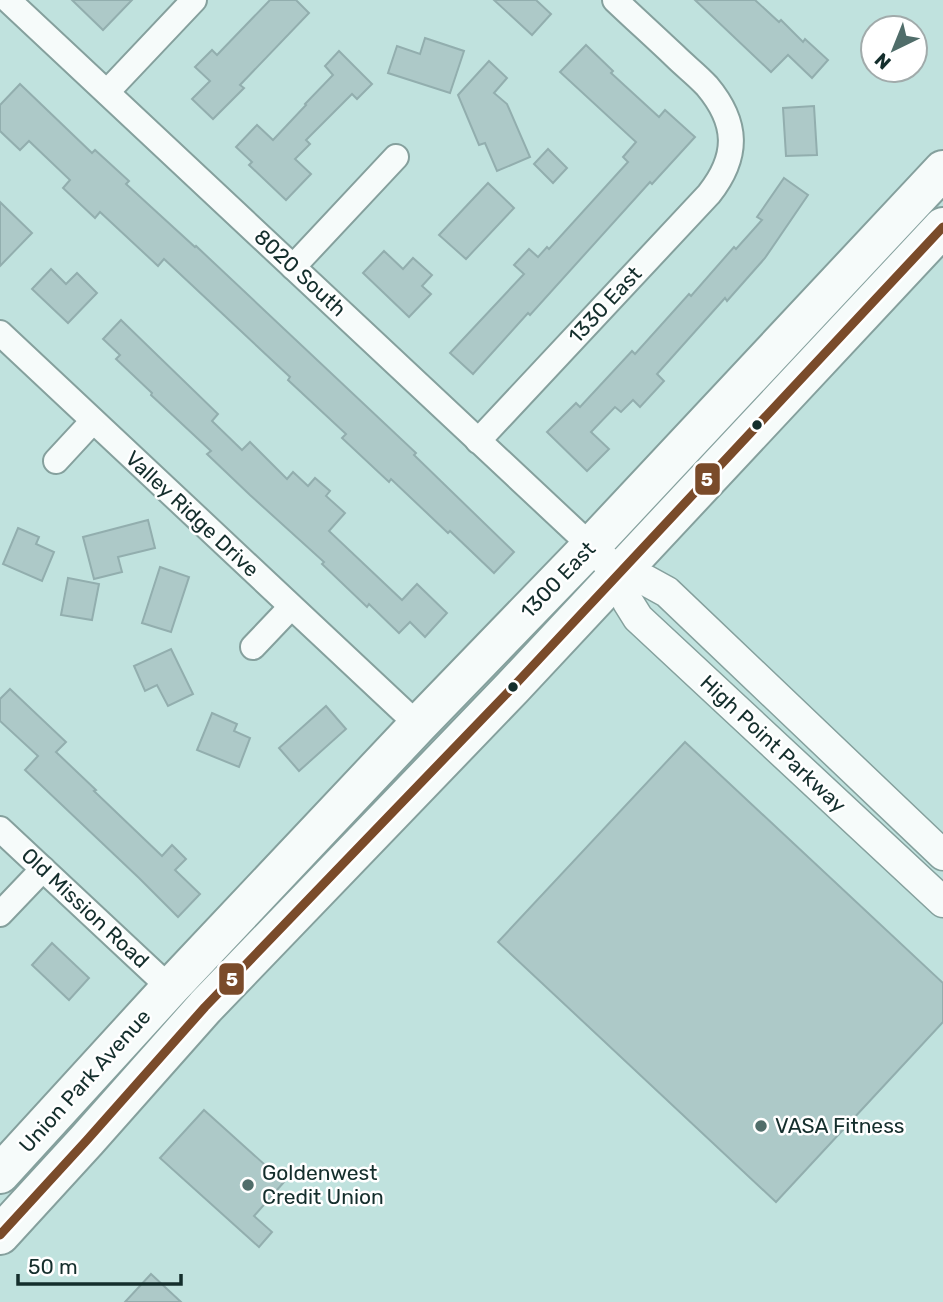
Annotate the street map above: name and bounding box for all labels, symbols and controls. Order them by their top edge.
north arrow [859,14,929,84]
text: N [870,48,896,74]
street label: 8020 South [249,224,351,321]
street label: 1330 East [563,261,646,348]
unlabelled marker [750,418,764,432]
street label: Valley Ridge Drive [120,445,264,582]
line badge: 5 [694,462,721,496]
text: 5 [701,468,713,491]
street label: 1300 East [515,536,600,623]
street label: High Point Parkway [695,670,852,818]
unlabelled marker [506,680,520,694]
street label: Old Mission Road [17,842,154,973]
line badge: 5 [218,962,245,996]
text: 5 [226,968,238,991]
street label: Union Park Avenue [14,1004,156,1157]
place label: VASA Fitness [775,1113,905,1138]
marker: VASA Fitness [753,1118,769,1134]
place label: Goldenwest Credit Union [262,1160,384,1209]
marker: Goldenwest Credit Union [240,1177,256,1193]
scale bar [18,1242,180,1286]
text: 50 m [28,1254,78,1279]

